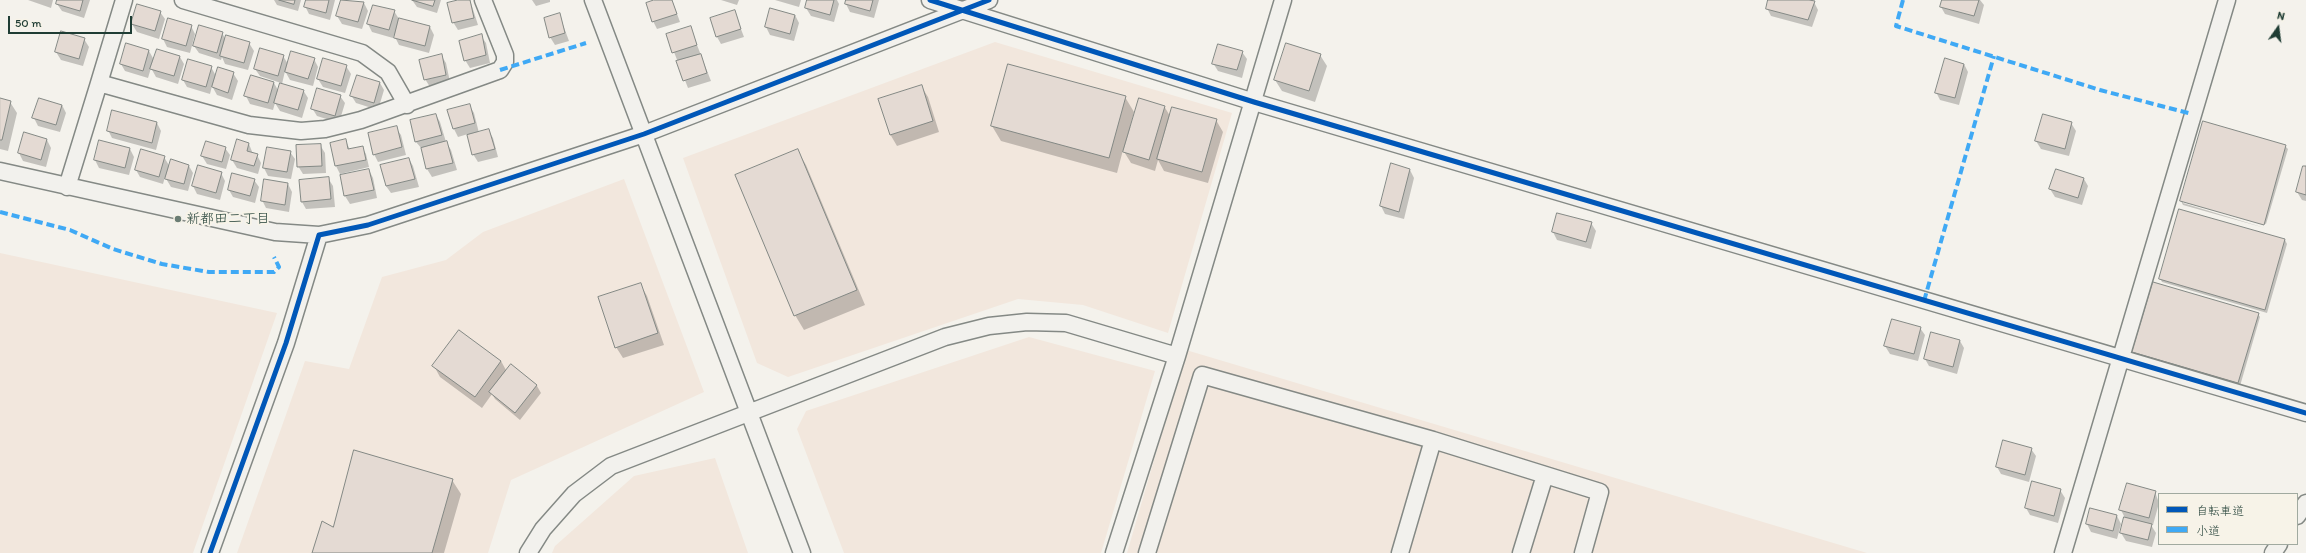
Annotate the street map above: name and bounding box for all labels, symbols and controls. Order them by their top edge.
scale bar [10,8,134,34]
north arrow [2258,8,2298,48]
text: N [2276,9,2286,23]
text: 50 m [15,16,41,30]
place label: 新都田二丁目 [186,211,270,227]
marker: 新都田二丁目 [173,214,183,224]
legend [2158,493,2298,545]
text: 自転車道 [2196,504,2244,518]
text: 小道 [2196,524,2220,538]

